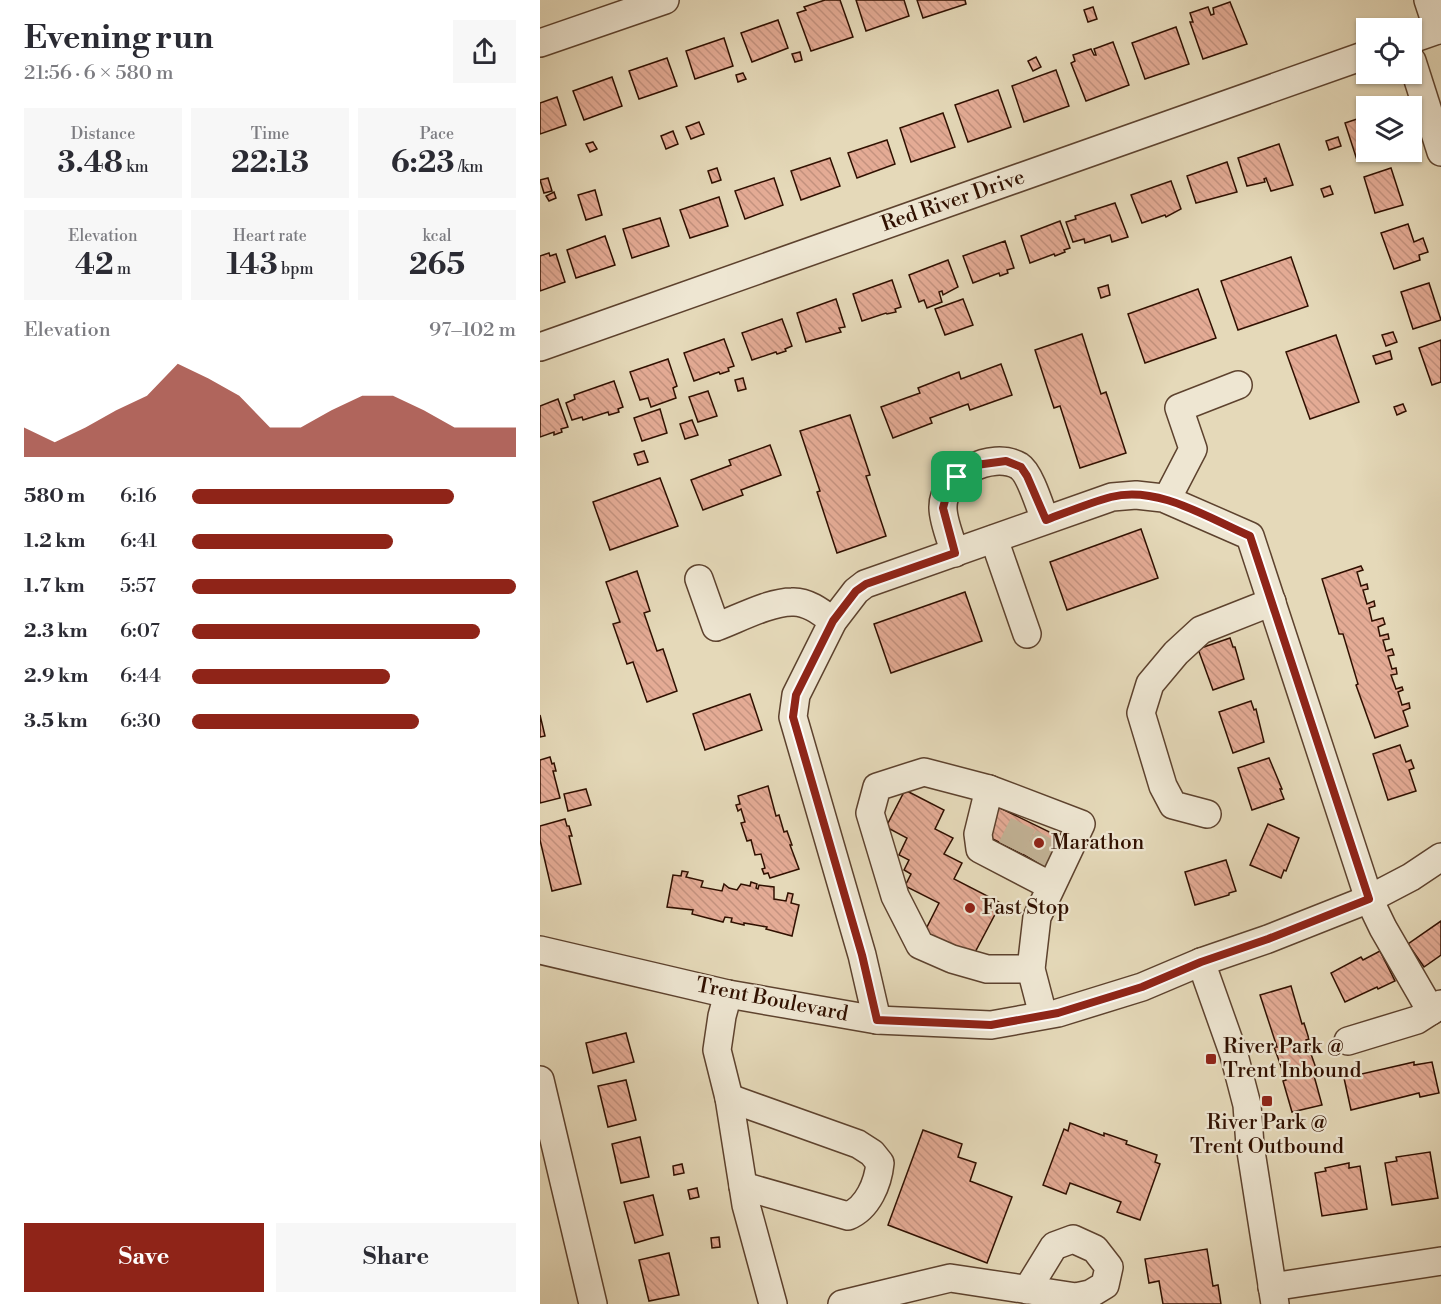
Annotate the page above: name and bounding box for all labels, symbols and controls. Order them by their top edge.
text: Evening run [24,18,213,59]
map controls [1356,18,1422,162]
button: locate [1356,18,1422,84]
button: share [453,20,516,83]
text: 21:56 · 6 × 580 m [24,61,174,86]
button: layers [1356,96,1422,162]
text: Distance [71,124,135,144]
text: Time [251,124,289,144]
text: Pace [420,124,454,144]
text: 3.48 [57,144,123,182]
text: 22:13 [231,144,309,182]
text: 6:23 [391,144,455,182]
text: km [123,157,149,177]
text: /km [455,157,483,177]
street label: Red River Drive [878,164,1028,238]
text: Elevation [68,226,138,246]
text: Heart rate [233,226,307,246]
text: kcal [422,226,452,246]
text: 42 [75,246,114,284]
text: 143 [227,246,278,284]
text: 265 [409,246,465,284]
text: m [114,259,131,279]
text: bpm [278,259,313,279]
text: Elevation [24,318,111,343]
text: 97–102 m [429,318,516,343]
pin [931,451,982,502]
icon: arrive [940,460,973,493]
text: 580 m [24,484,85,509]
text: 6:16 [120,484,157,509]
text: 1.2 km [24,529,86,554]
text: 6:41 [120,529,157,554]
text: 1.7 km [24,574,85,599]
text: 5:57 [120,574,156,599]
text: 2.3 km [24,619,88,644]
text: 6:07 [120,619,160,644]
text: 2.9 km [24,664,88,689]
text: 6:44 [120,664,161,689]
text: 3.5 km [24,709,88,734]
text: 6:30 [120,709,161,734]
place label: Marathon [1051,830,1145,856]
marker: Marathon [1032,836,1046,850]
place label: Fast Stop [982,895,1069,921]
marker: Fast Stop [963,901,977,915]
street label: Trent Boulevard [694,972,851,1028]
place label: River Park @ Trent Inbound [1223,1034,1361,1084]
marker: River Park @ Trent Inbound [1204,1052,1218,1066]
marker: River Park @ Trent Outbound [1260,1094,1274,1108]
place label: River Park @ Trent Outbound [1190,1110,1344,1160]
button: Save [24,1223,264,1292]
button: Share [276,1223,516,1292]

